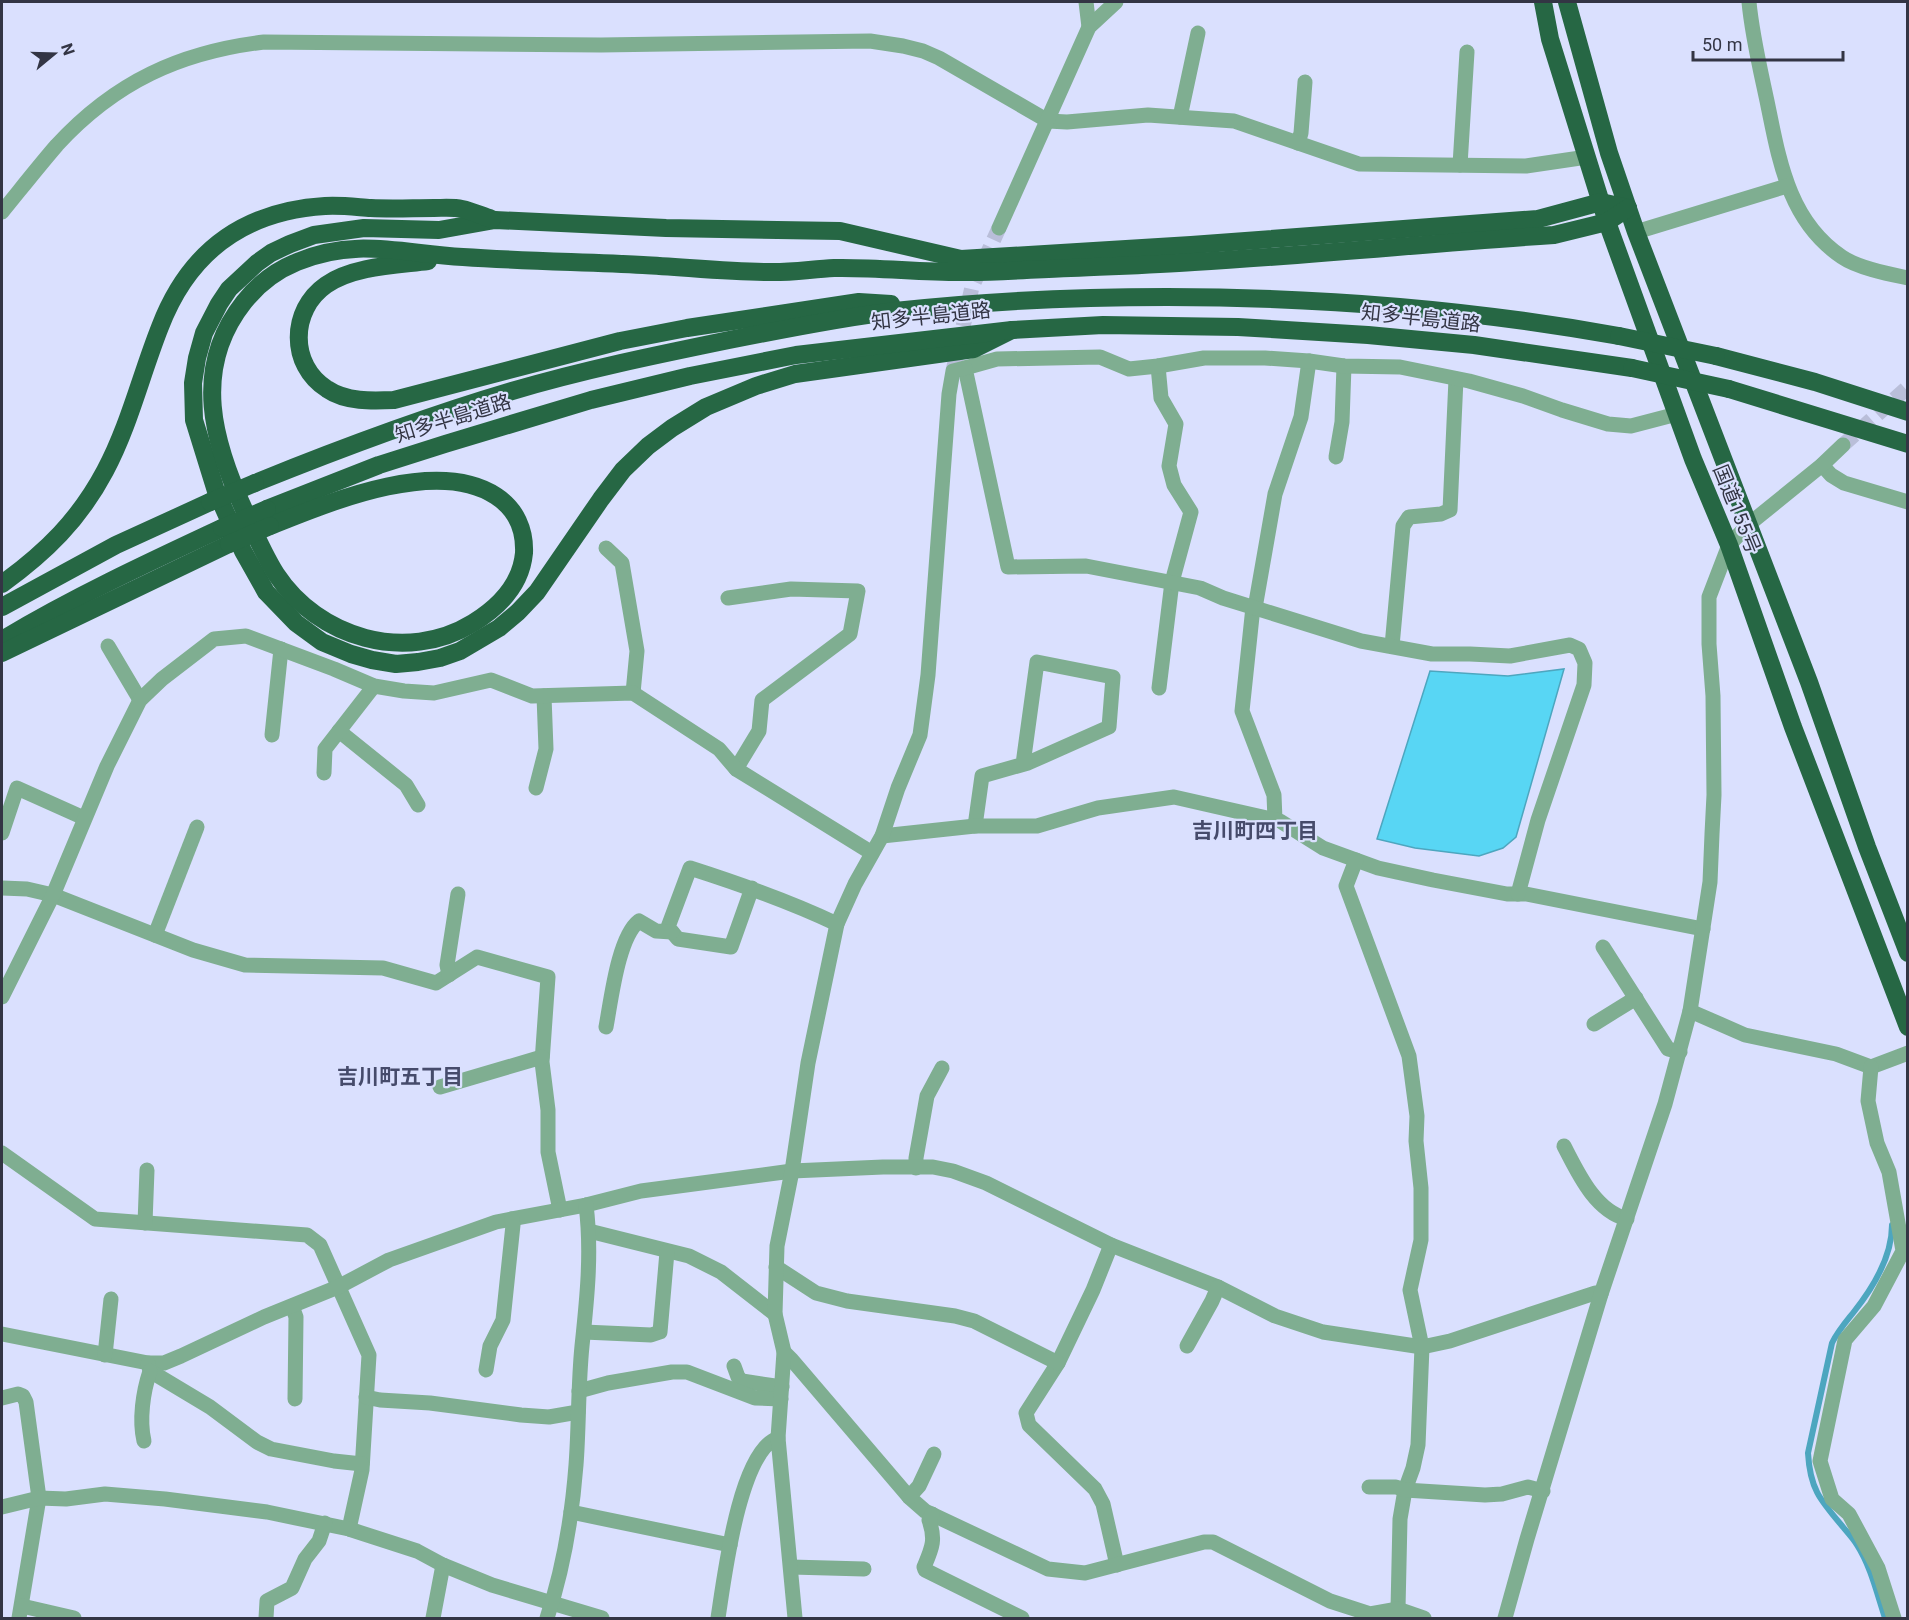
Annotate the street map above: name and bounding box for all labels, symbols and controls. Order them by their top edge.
north arrow [24,24,84,84]
scale bar [1693,24,1843,62]
text: 50 m [1702,34,1742,55]
text: N [57,41,79,58]
street label: 知多半島道路 [870,298,992,334]
street label: 知多半島道路 [1360,300,1482,336]
street label: 知多半島道路 [392,389,514,447]
street label: 国道155号 [1708,461,1766,557]
district label: 吉川町四丁目 [1192,819,1318,843]
district label: 吉川町五丁目 [337,1065,463,1089]

